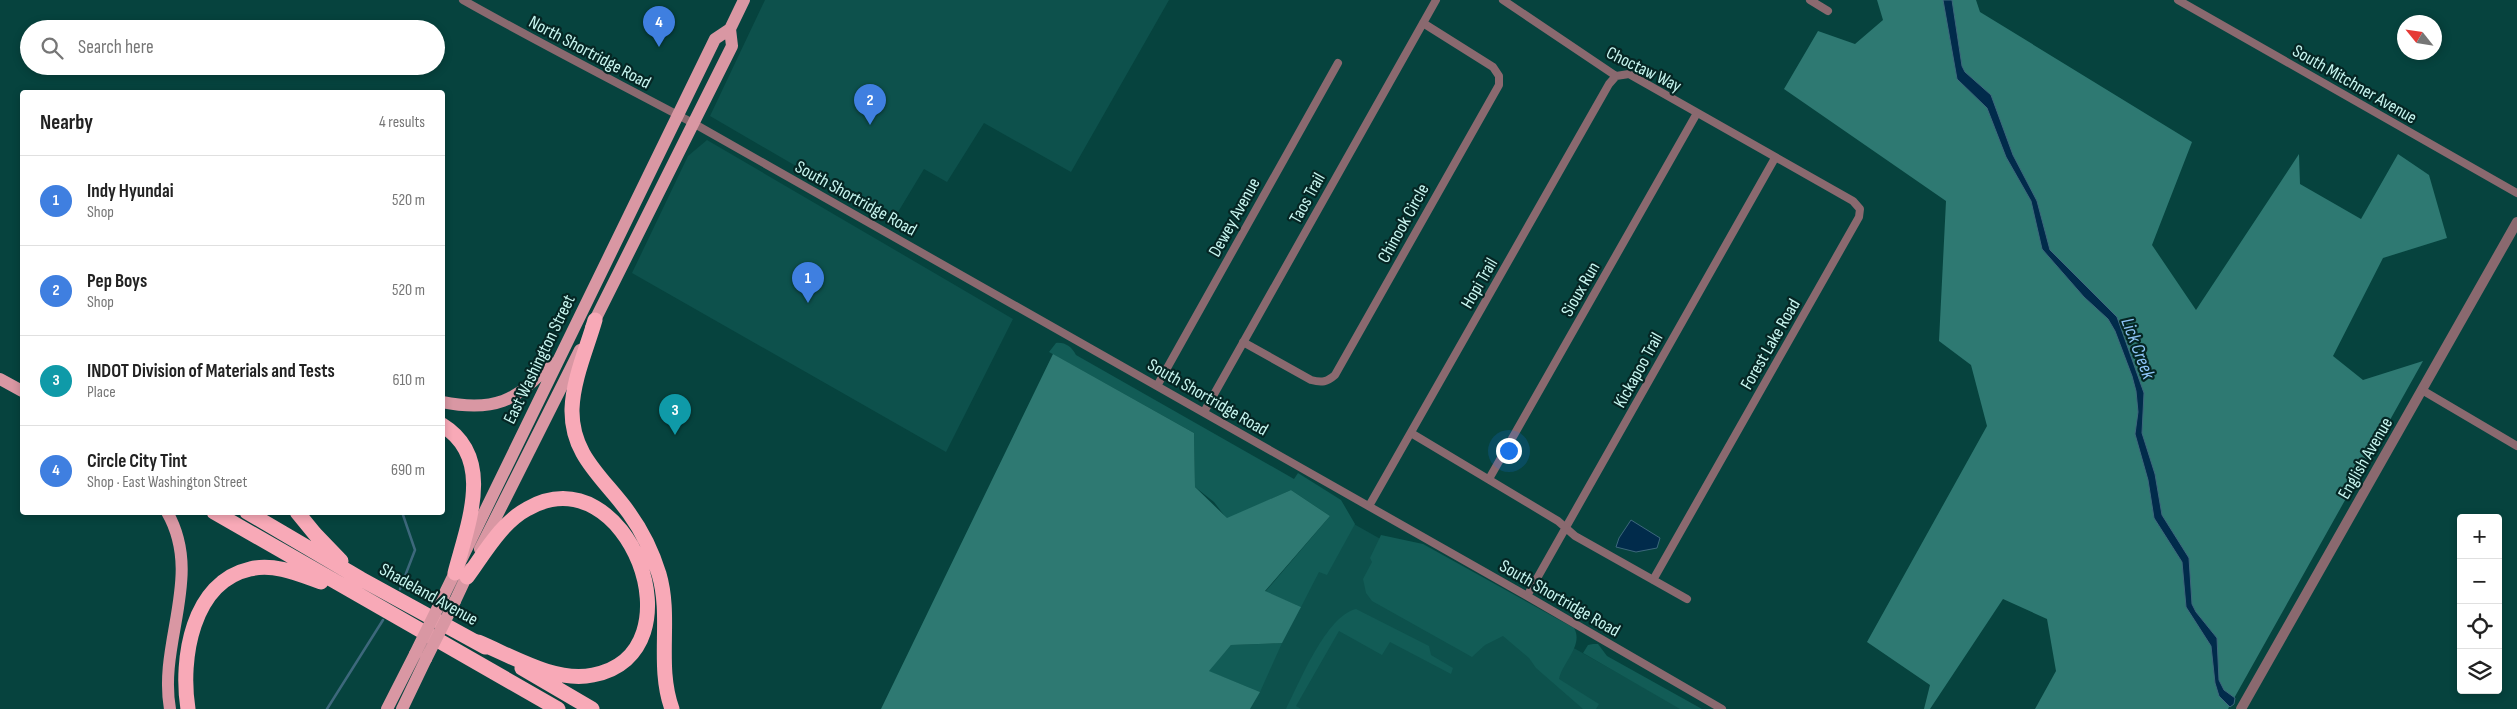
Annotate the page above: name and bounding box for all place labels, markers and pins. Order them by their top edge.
pin: 4 [643,6,675,47]
pin: 2 [854,84,886,125]
pin: 1 [792,262,824,303]
pin: 3 [659,394,691,435]

